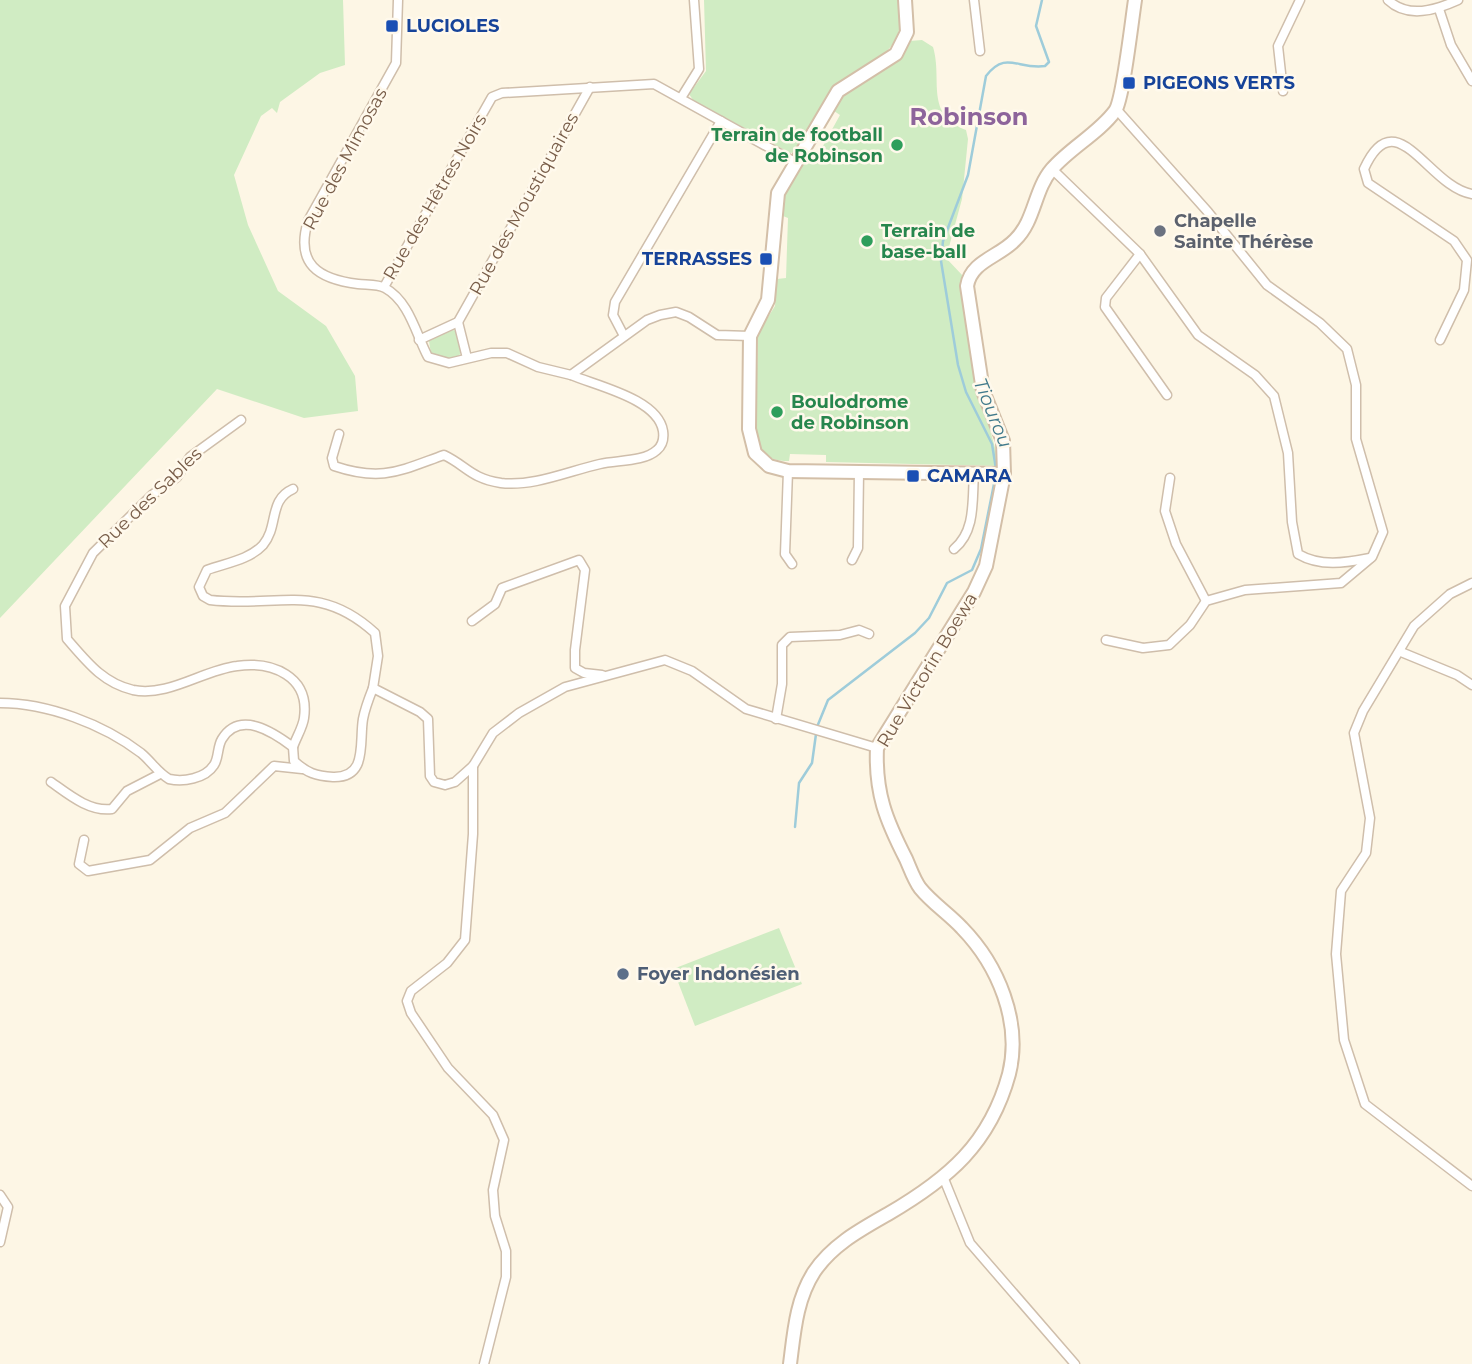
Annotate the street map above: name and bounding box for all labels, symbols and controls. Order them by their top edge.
place label: LUCIOLES [406,15,499,37]
marker: LUCIOLES [384,18,400,34]
place label: PIGEONS VERTS [1143,72,1295,94]
marker: PIGEONS VERTS [1121,75,1137,91]
street label: Rue des Mimosas [298,84,392,234]
district label: Robinson [910,102,1028,131]
street label: Rue des Moustiquaires [465,109,583,299]
street label: Rue des Hêtres Noirs [378,110,492,284]
place label: Terrain de football de Robinson [711,124,883,167]
marker: Terrain de football de Robinson [889,137,905,153]
place label: Chapelle Sainte Thérèse [1174,210,1313,253]
place label: Terrain de base-ball [881,220,975,263]
marker: Chapelle Sainte Thérèse [1152,223,1168,239]
marker: Terrain de base-ball [859,233,875,249]
place label: TERRASSES [642,248,752,270]
marker: TERRASSES [758,251,774,267]
water label: Tiourou [969,375,1017,451]
place label: Boulodrome de Robinson [791,391,909,434]
marker: Boulodrome de Robinson [769,404,785,420]
street label: Rue des Sables [94,443,207,553]
place label: CAMARA [927,465,1012,487]
marker: CAMARA [905,468,921,484]
street label: Rue Victorin Boewa [872,589,982,751]
place label: Foyer Indonésien [637,963,800,985]
marker: Foyer Indonésien [615,966,631,982]

